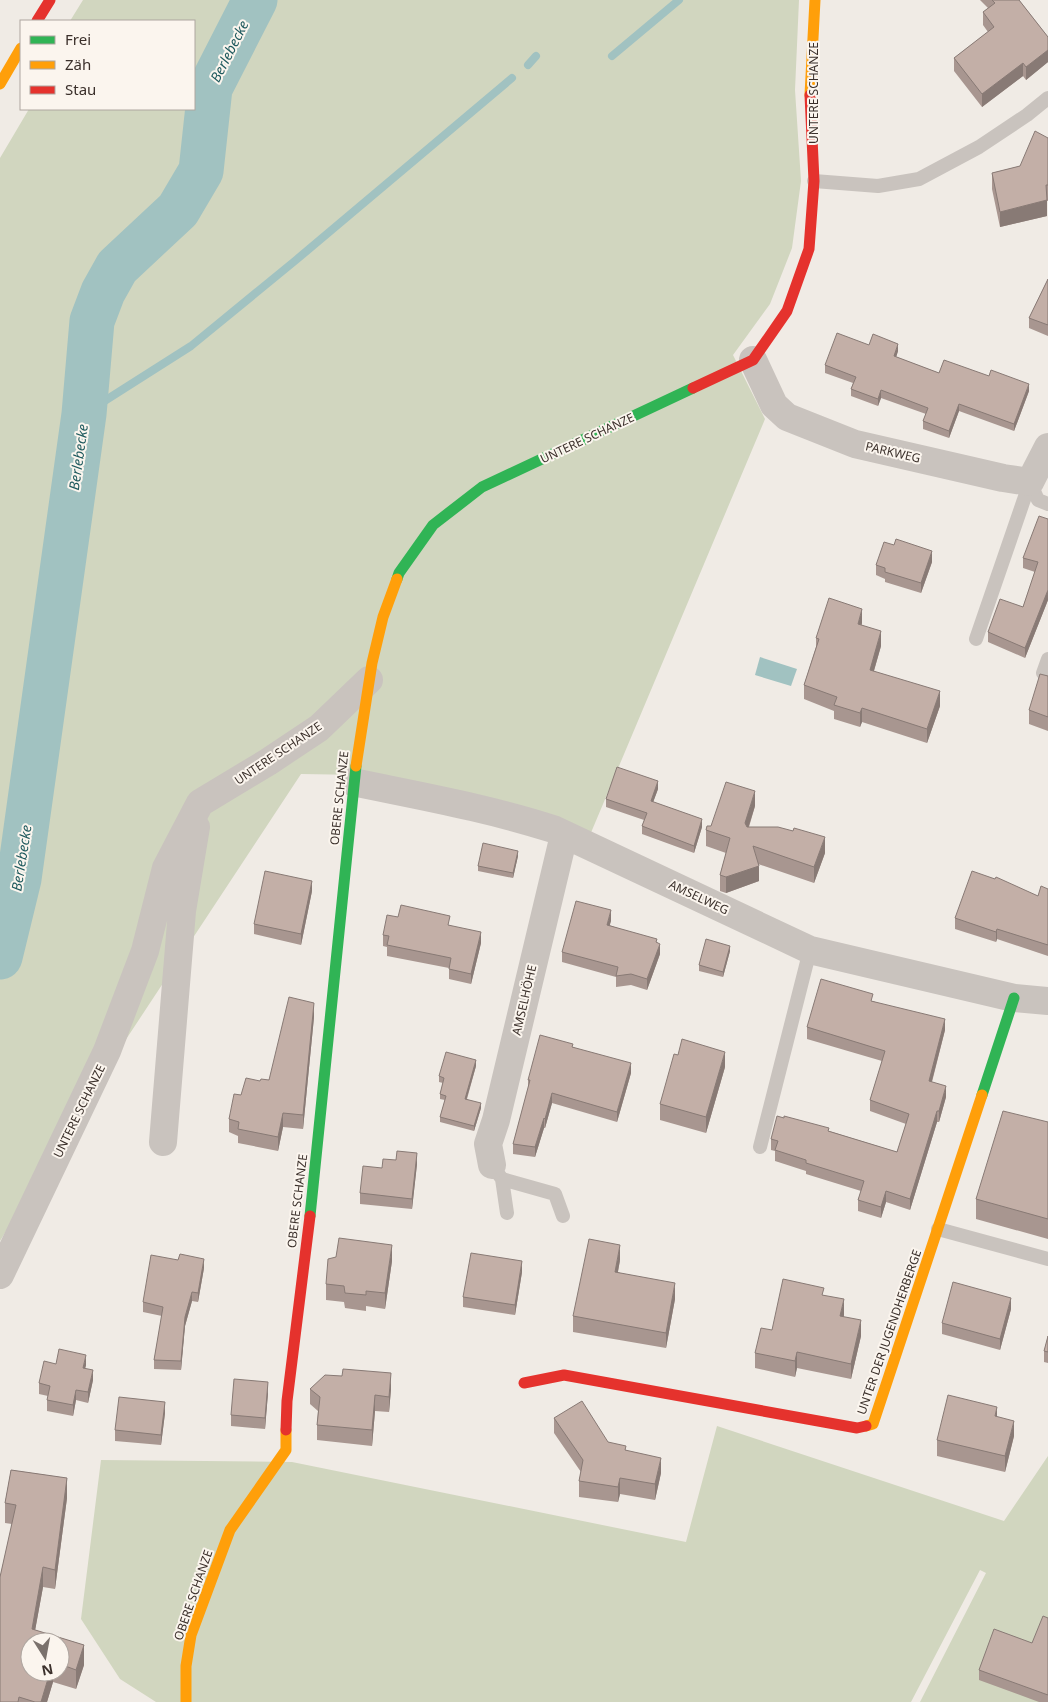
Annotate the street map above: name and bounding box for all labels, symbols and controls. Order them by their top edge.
water label: Berlebecke [205,17,253,85]
legend [20,20,195,110]
text: Frei [65,29,91,49]
street label: UNTERE SCHANZE [805,42,822,144]
text: Zäh [65,54,91,74]
text: Stau [65,79,96,99]
street label: UNTERE SCHANZE [537,409,637,467]
water label: Berlebecke [64,423,92,491]
street label: PARKWEG [864,437,922,467]
street label: UNTERE SCHANZE [231,717,325,789]
street label: OBERE SCHANZE [326,750,352,846]
water label: Berlebecke [6,824,36,892]
street label: AMSELWEG [666,876,732,918]
street label: AMSELHÖHE [508,963,540,1037]
street label: UNTERE SCHANZE [49,1061,109,1161]
street label: OBERE SCHANZE [283,1153,311,1249]
street label: UNTER DER JUGENDHERBERGE [853,1247,925,1417]
street label: OBERE SCHANZE [170,1548,216,1642]
north arrow [20,1632,70,1682]
text: N [40,1660,55,1681]

